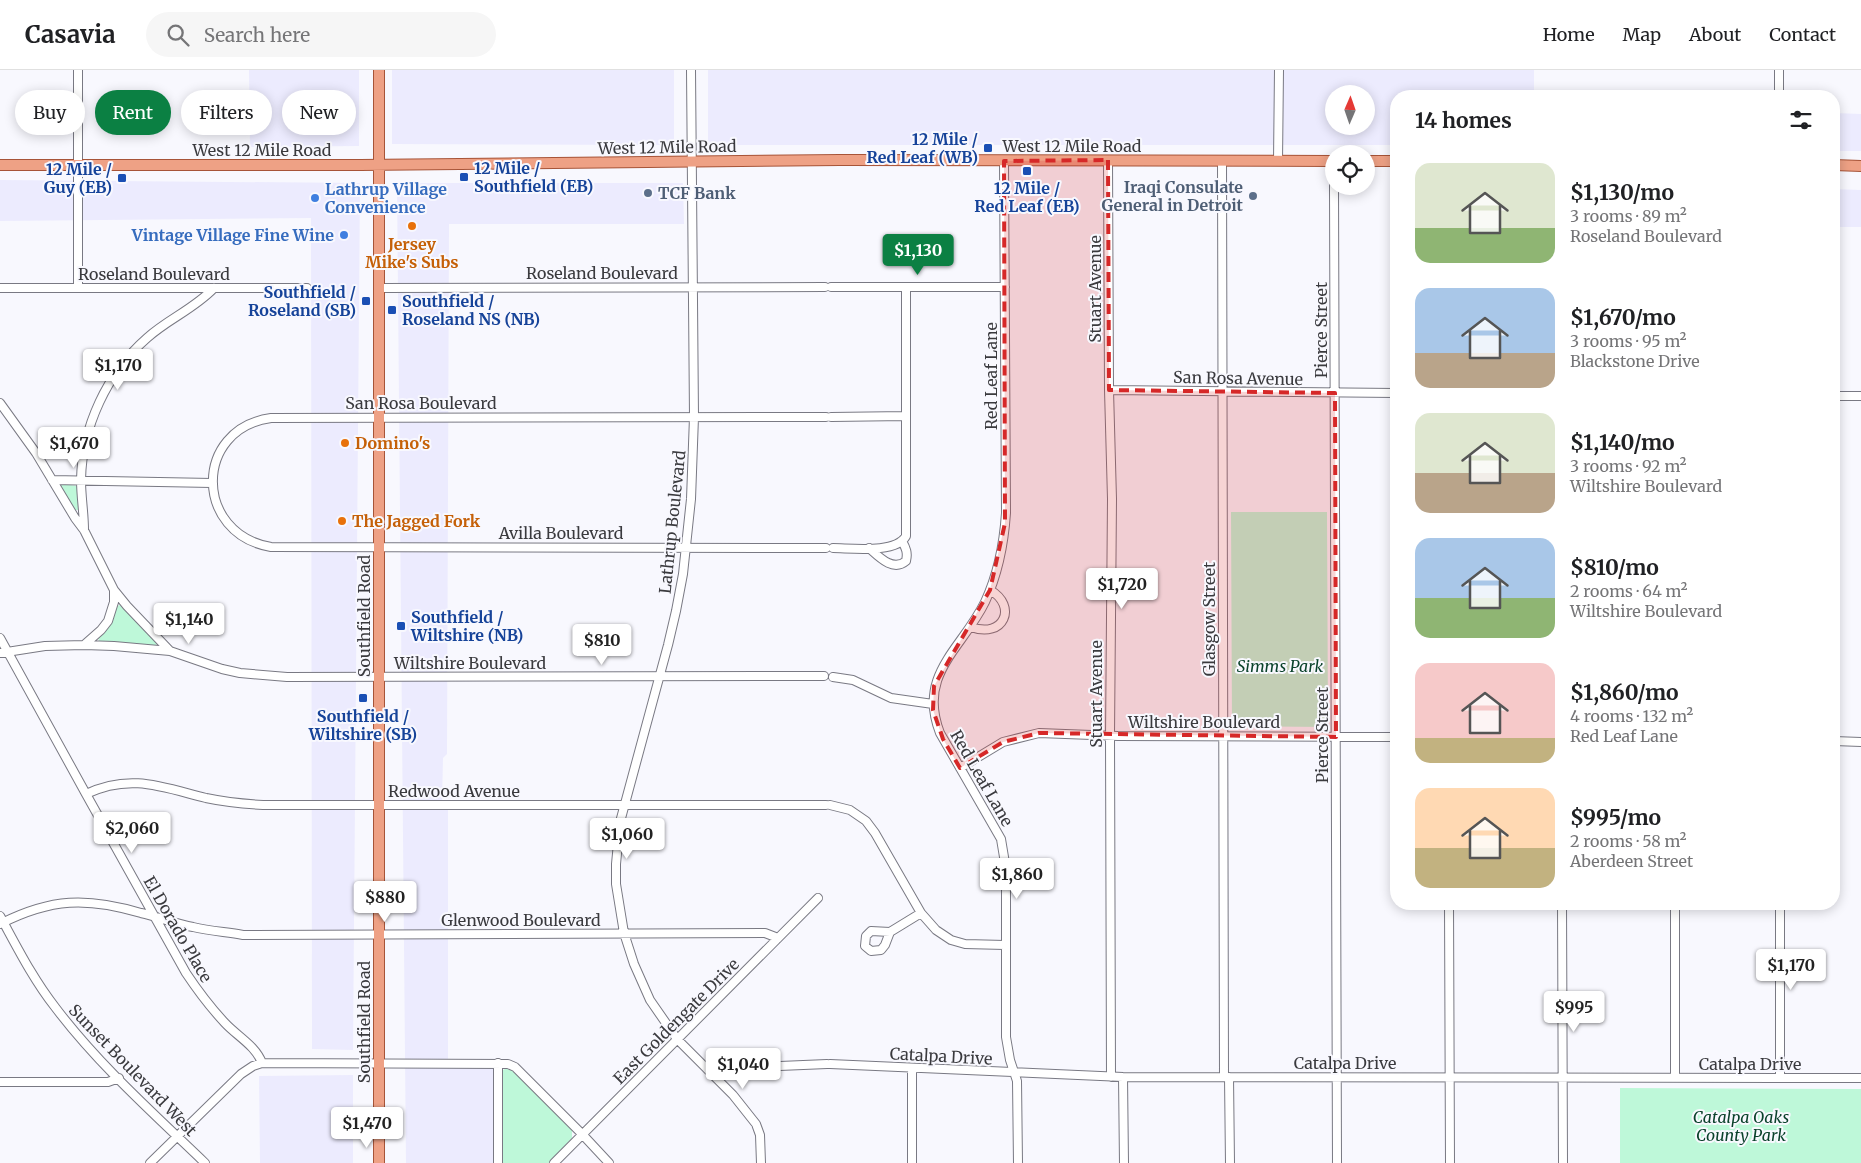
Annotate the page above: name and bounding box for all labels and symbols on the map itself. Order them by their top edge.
north arrow [1325,85,1375,135]
place label: 12 Mile / Red Leaf (WB) [866,129,978,167]
street label: West 12 Mile Road [596,136,737,158]
street label: West 12 Mile Road [1002,136,1142,156]
street label: West 12 Mile Road [192,140,332,160]
marker: 12 Mile / Red Leaf (WB) [982,142,994,154]
place label: 12 Mile / Southfield (EB) [474,158,593,196]
place label: 12 Mile / Guy (EB) [44,159,112,197]
marker: 12 Mile / Red Leaf (EB) [1021,165,1033,177]
marker: 12 Mile / Southfield (EB) [458,171,470,183]
marker: 12 Mile / Guy (EB) [116,172,128,184]
place label: Iraqi Consulate General in Detroit [1102,177,1244,215]
place label: 12 Mile / Red Leaf (EB) [974,178,1080,216]
place label: Lathrup Village Convenience [325,179,447,217]
place label: TCF Bank [658,183,736,203]
marker: TCF Bank [642,187,654,199]
marker: Iraqi Consulate General in Detroit [1247,190,1259,202]
marker: Lathrup Village Convenience [309,192,321,204]
marker: Jersey Mike's Subs [406,220,418,232]
place label: Vintage Village Fine Wine [131,225,334,245]
marker: Vintage Village Fine Wine [338,229,350,241]
place label: Jersey Mike's Subs [365,234,459,272]
pin: $1,130 [877,234,959,276]
street label: Stuart Avenue [1085,235,1105,343]
street label: Roseland Boulevard [526,263,678,283]
street label: Roseland Boulevard [78,264,230,284]
street label: Pierce Street [1311,281,1331,378]
place label: Southfield / Roseland (SB) [248,282,356,320]
place label: Southfield / Roseland NS (NB) [402,291,540,329]
marker: Southfield / Roseland (SB) [360,295,372,307]
marker: Southfield / Roseland NS (NB) [386,304,398,316]
street label: Red Leaf Lane [981,322,1001,430]
pin: $1,170 [77,348,159,391]
street label: San Rosa Avenue [1173,367,1303,389]
street label: San Rosa Boulevard [345,393,497,413]
pin: $1,670 [33,426,115,469]
place label: Domino's [355,433,430,453]
marker: Domino's [339,437,351,449]
street label: Lathrup Boulevard [655,449,690,595]
place label: The Jagged Fork [352,511,481,531]
marker: The Jagged Fork [336,515,348,527]
street label: Avilla Boulevard [498,523,624,543]
street label: Southfield Road [354,554,374,677]
street label: Glasgow Street [1199,561,1219,676]
pin: $1,720 [1081,568,1163,610]
pin: $1,140 [148,602,230,645]
place label: Southfield / Wiltshire (NB) [410,607,523,645]
marker: Southfield / Wiltshire (NB) [395,620,407,632]
pin: $810 [572,624,632,666]
street label: Stuart Avenue [1086,640,1106,748]
street label: Wiltshire Boulevard [393,653,546,673]
park label: Simms Park [1237,656,1323,676]
street label: Pierce Street [1312,686,1332,783]
marker: Southfield / Wiltshire (SB) [357,692,369,704]
place label: Southfield / Wiltshire (SB) [308,706,417,744]
street label: Wiltshire Boulevard [1127,712,1280,732]
street label: Red Leaf Lane [946,726,1018,830]
street label: Redwood Avenue [388,781,520,801]
pin: $2,060 [91,812,173,854]
pin: $1,060 [586,818,668,860]
pin: $1,860 [976,858,1058,900]
street label: El Dorado Place [140,872,216,986]
pin: $880 [355,880,415,923]
street label: Glenwood Boulevard [441,910,601,930]
pin: $1,170 [1750,948,1832,991]
street label: East Goldengate Drive [609,954,743,1088]
street label: Southfield Road [354,960,374,1083]
pin: $995 [1544,990,1604,1033]
street label: Sunset Boulevard West [65,1000,202,1141]
street label: Catalpa Drive [889,1043,993,1069]
pin: $1,040 [702,1048,784,1090]
street label: Catalpa Drive [1294,1053,1396,1073]
street label: Catalpa Drive [1699,1054,1801,1074]
pin: $1,470 [326,1106,408,1149]
park label: Catalpa Oaks County Park [1693,1107,1790,1145]

